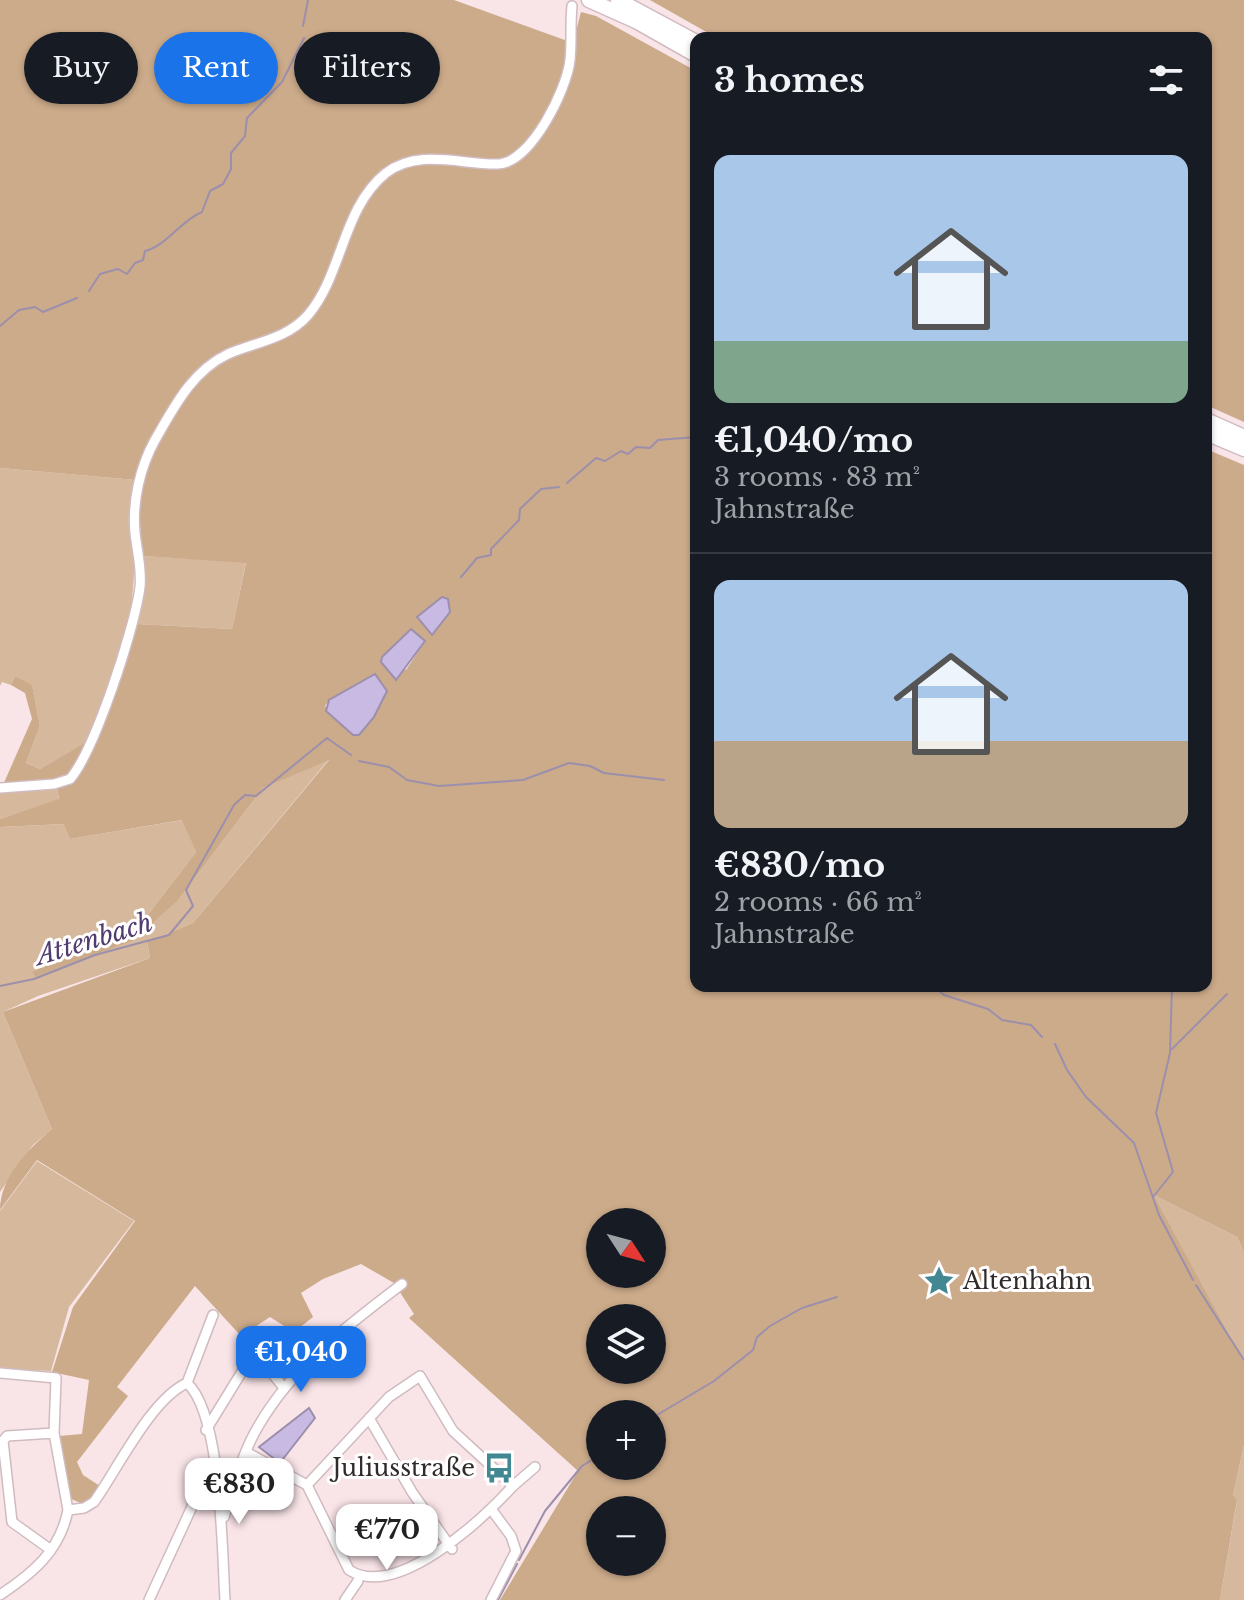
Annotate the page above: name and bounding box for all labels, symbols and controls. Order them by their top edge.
chip: Buy [24,32,138,104]
chip: Rent [154,32,278,104]
chip: Filters [294,32,440,104]
icon: filters [1144,58,1188,102]
text: 3 homes [714,59,865,101]
icon: home [879,207,1023,351]
text: €1,040/mo [714,419,913,461]
text: 3 rooms · 83 m² [714,461,920,493]
text: Jahnstraße [714,493,855,525]
icon: home [879,632,1023,776]
text: €830/mo [714,844,885,886]
text: 2 rooms · 66 m² [714,886,922,918]
water label: Attenbach [29,906,156,973]
text: Jahnstraße [714,918,855,950]
north arrow [586,1208,666,1288]
map controls [586,1208,666,1576]
place icon: Altenhahn [922,1264,956,1298]
place label: Altenhahn [962,1266,1092,1295]
button: layers [586,1304,666,1384]
pin: €1,040 [236,1326,366,1394]
text: €1,040 [254,1336,348,1368]
button: + [586,1400,666,1480]
bus stop icon: Juliusstraße [482,1451,516,1485]
place label: Juliusstraße [329,1453,475,1482]
pin: €830 [192,1458,286,1526]
text: €830 [203,1468,275,1500]
button: − [586,1496,666,1576]
pin: €770 [340,1504,434,1572]
text: €770 [354,1514,420,1546]

